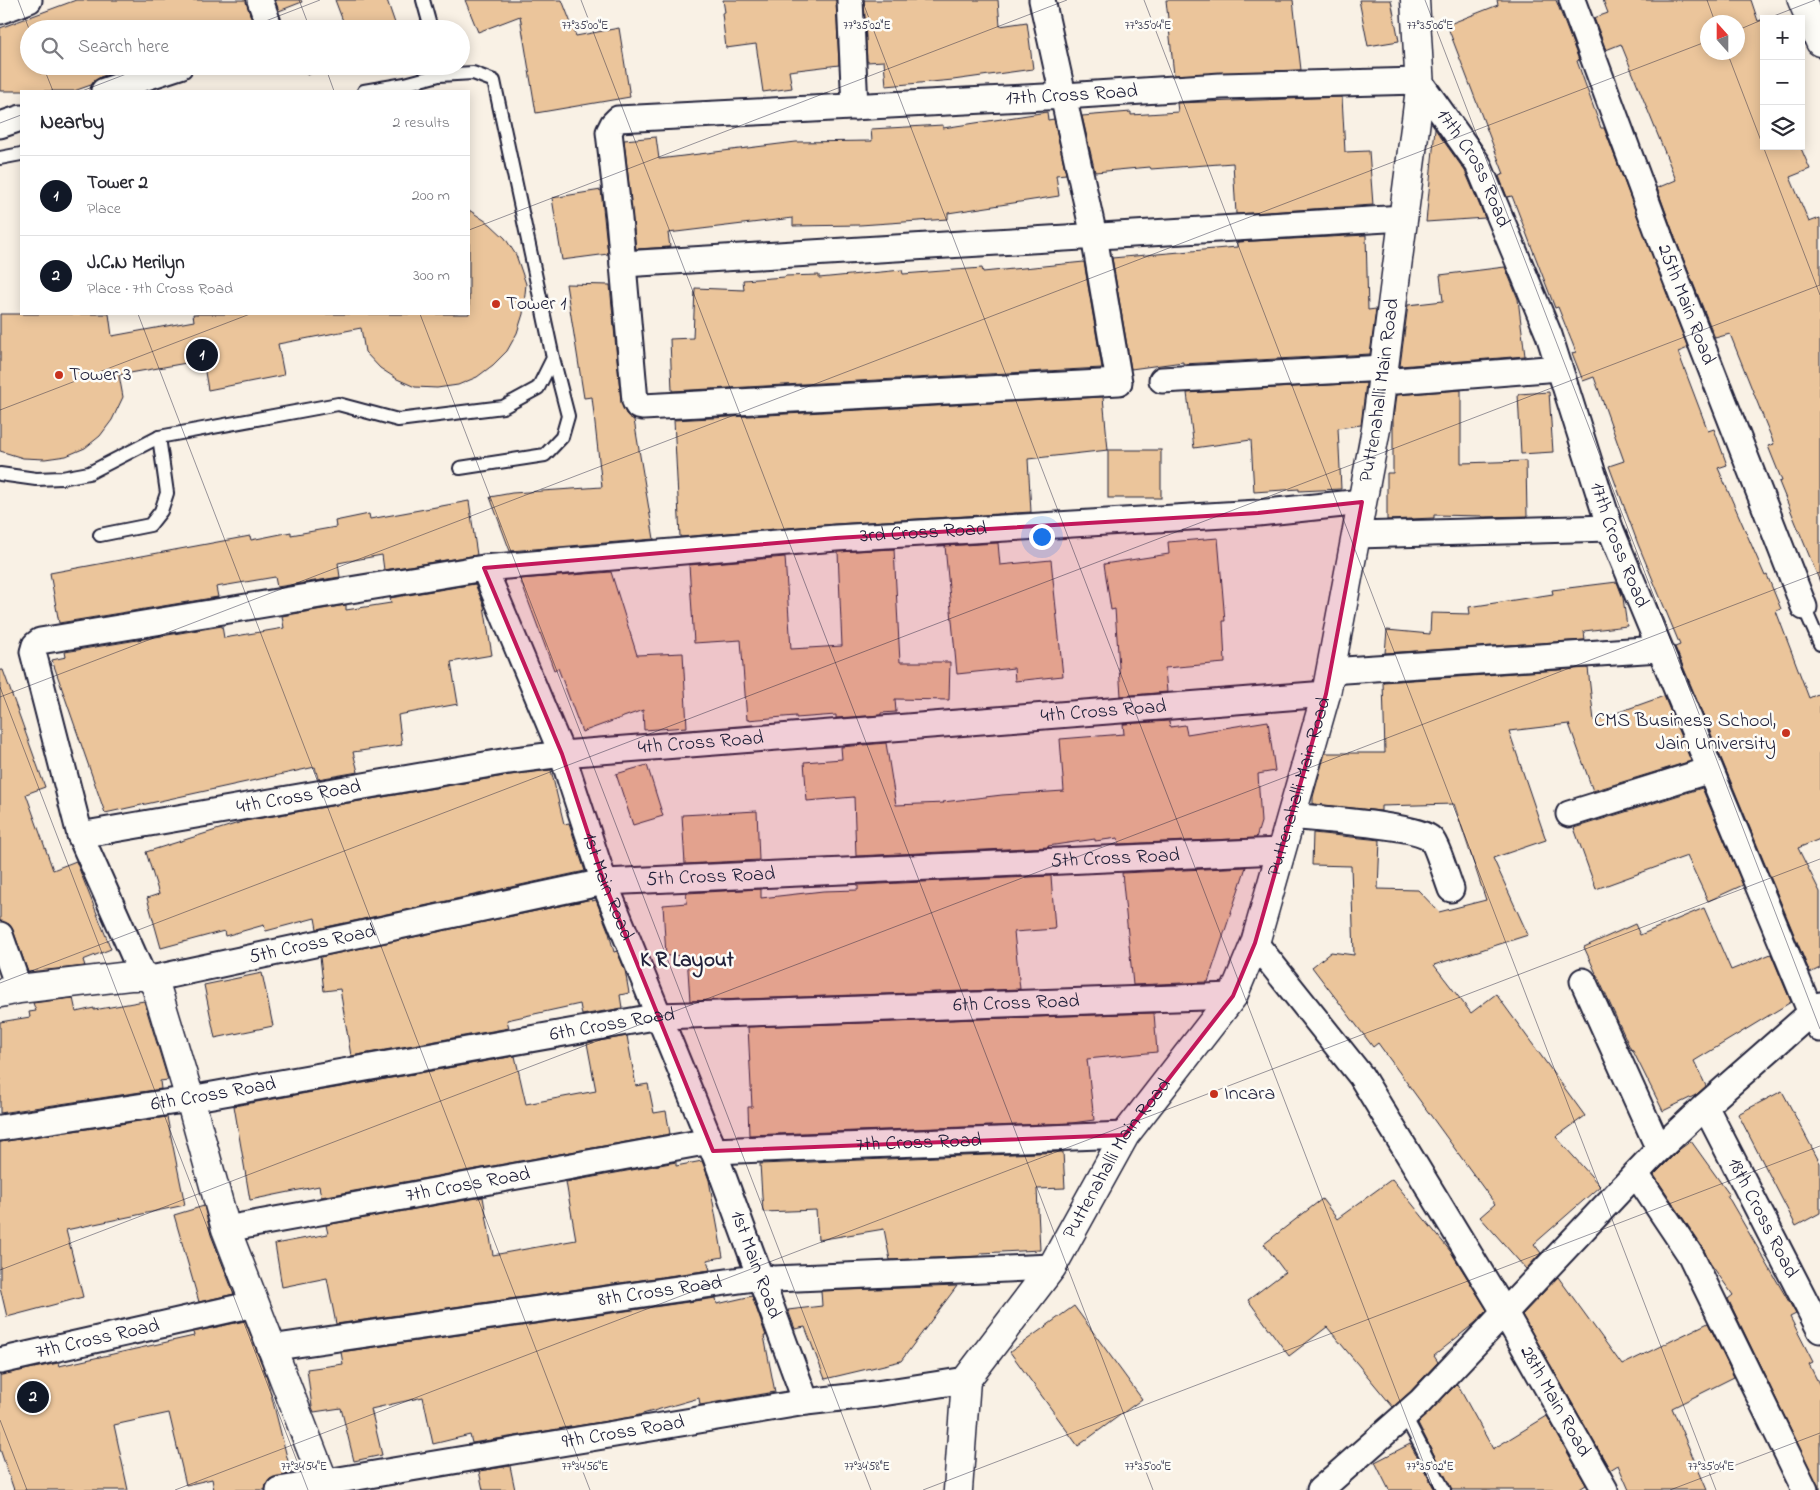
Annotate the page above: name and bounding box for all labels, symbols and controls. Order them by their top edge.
north arrow [1700,15,1745,60]
map controls [1760,15,1805,150]
button: + [1760,15,1805,60]
text: 77°35'00"E [562,17,608,35]
text: 77°35'02"E [843,17,891,35]
text: 77°35'04"E [1125,17,1171,35]
text: 77°35'06"E [1407,17,1453,35]
search box [20,20,470,75]
icon: search [38,34,66,62]
text: Search here [78,34,169,61]
button: − [1760,60,1805,105]
street label: 17th Cross Road [1005,77,1139,113]
street label: 17th Cross Road [1429,103,1517,232]
button: layers [1760,105,1805,150]
text: Nearby [40,108,104,138]
text: 2 results [392,111,450,135]
text: Tower 2 [87,170,148,197]
text: 1 [53,184,59,208]
text: 200 m [412,184,450,208]
text: Place [87,197,121,221]
street label: 25th Main Road [1649,240,1723,369]
text: J.C.N Merilyn [87,250,185,277]
text: 2 [52,264,60,288]
text: 300 m [413,264,450,288]
text: Place · 7th Cross Road [87,277,233,301]
place label: Tower 1 [506,290,567,319]
street label: Puttenahalli Main Road [1352,297,1407,485]
marker: Tower 1 [490,298,502,310]
pin: 1 [186,336,218,374]
place label: Tower 3 [69,361,132,390]
marker: Tower 3 [53,369,65,381]
street label: 17th Cross Road [1582,479,1656,612]
street label: 3rd Cross Road [859,515,988,551]
your location [1029,524,1055,550]
street label: 4th Cross Road [1040,692,1167,731]
street label: Puttenahalli Main Road [1260,694,1339,880]
place label: CMS Business School, Jain University [1594,707,1776,759]
street label: 4th Cross Road [637,724,765,762]
marker: CMS Business School, Jain University [1780,727,1792,739]
street label: 4th Cross Road [234,772,363,822]
street label: 1st Main Road [574,829,641,945]
street label: 5th Cross Road [1050,841,1180,876]
street label: 5th Cross Road [645,860,776,895]
street label: 5th Cross Road [246,917,379,972]
district label: K R Layout [640,946,735,978]
street label: 6th Cross Road [953,987,1080,1020]
street label: 6th Cross Road [547,1001,675,1050]
street label: 6th Cross Road [149,1070,278,1119]
street label: Puttenahalli Main Road [1056,1072,1179,1244]
place label: Incara [1224,1080,1275,1109]
marker: Incara [1208,1088,1220,1100]
street label: 7th Cross Road [855,1126,982,1160]
street label: 18th Cross Road [1720,1153,1806,1283]
street label: 7th Cross Road [403,1159,533,1211]
street label: 1st Main Road [722,1206,789,1323]
street label: 8th Cross Road [596,1268,724,1315]
street label: 7th Cross Road [33,1311,162,1367]
street label: 28th Main Road [1512,1341,1598,1462]
pin: 2 [17,1378,49,1416]
street label: 9th Cross Road [560,1408,687,1457]
text: 77°34'54"E [281,1458,327,1476]
text: 77°34'56"E [562,1458,608,1476]
text: 77°34'58"E [844,1458,890,1476]
text: 77°35'00"E [1125,1458,1171,1476]
text: 77°35'02"E [1406,1458,1454,1476]
text: 77°35'04"E [1688,1458,1734,1476]

